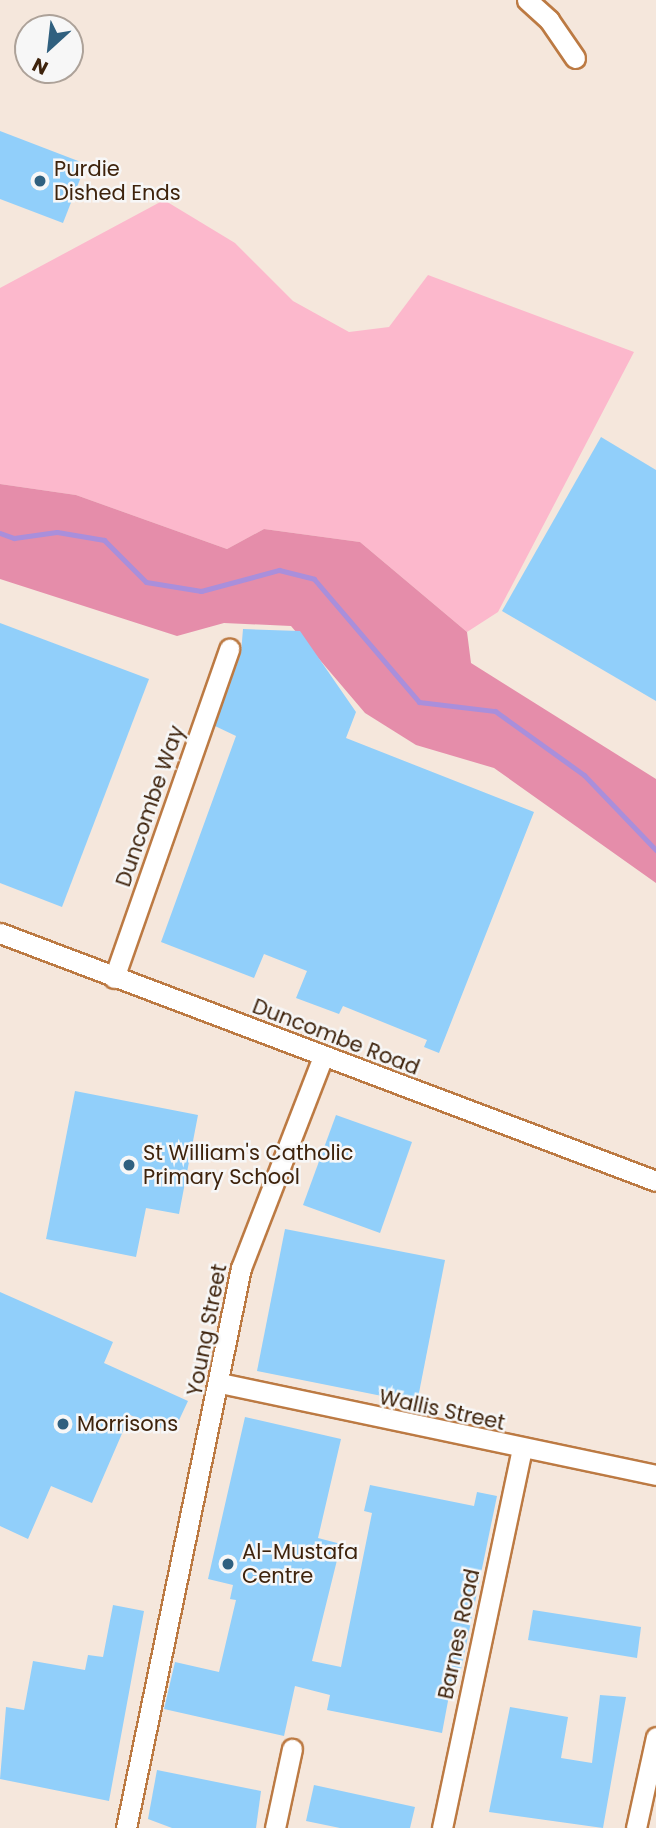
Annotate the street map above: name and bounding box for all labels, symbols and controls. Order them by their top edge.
north arrow [14,14,84,84]
text: N [28,51,53,82]
place label: Purdie Dished Ends [54,156,181,206]
marker: Purdie Dished Ends [32,173,48,189]
street label: Duncombe Way [111,722,189,890]
street label: Duncombe Road [249,994,423,1080]
place label: St William's Catholic Primary School [143,1140,353,1190]
marker: St William's Catholic Primary School [121,1157,137,1173]
street label: Young Street [182,1262,232,1398]
street label: Wallis Street [377,1384,507,1436]
place label: Morrisons [77,1411,178,1437]
marker: Morrisons [55,1416,71,1432]
place label: Al-Mustafa Centre [242,1539,358,1589]
marker: Al-Mustafa Centre [220,1556,236,1572]
street label: Barnes Road [433,1567,485,1701]

